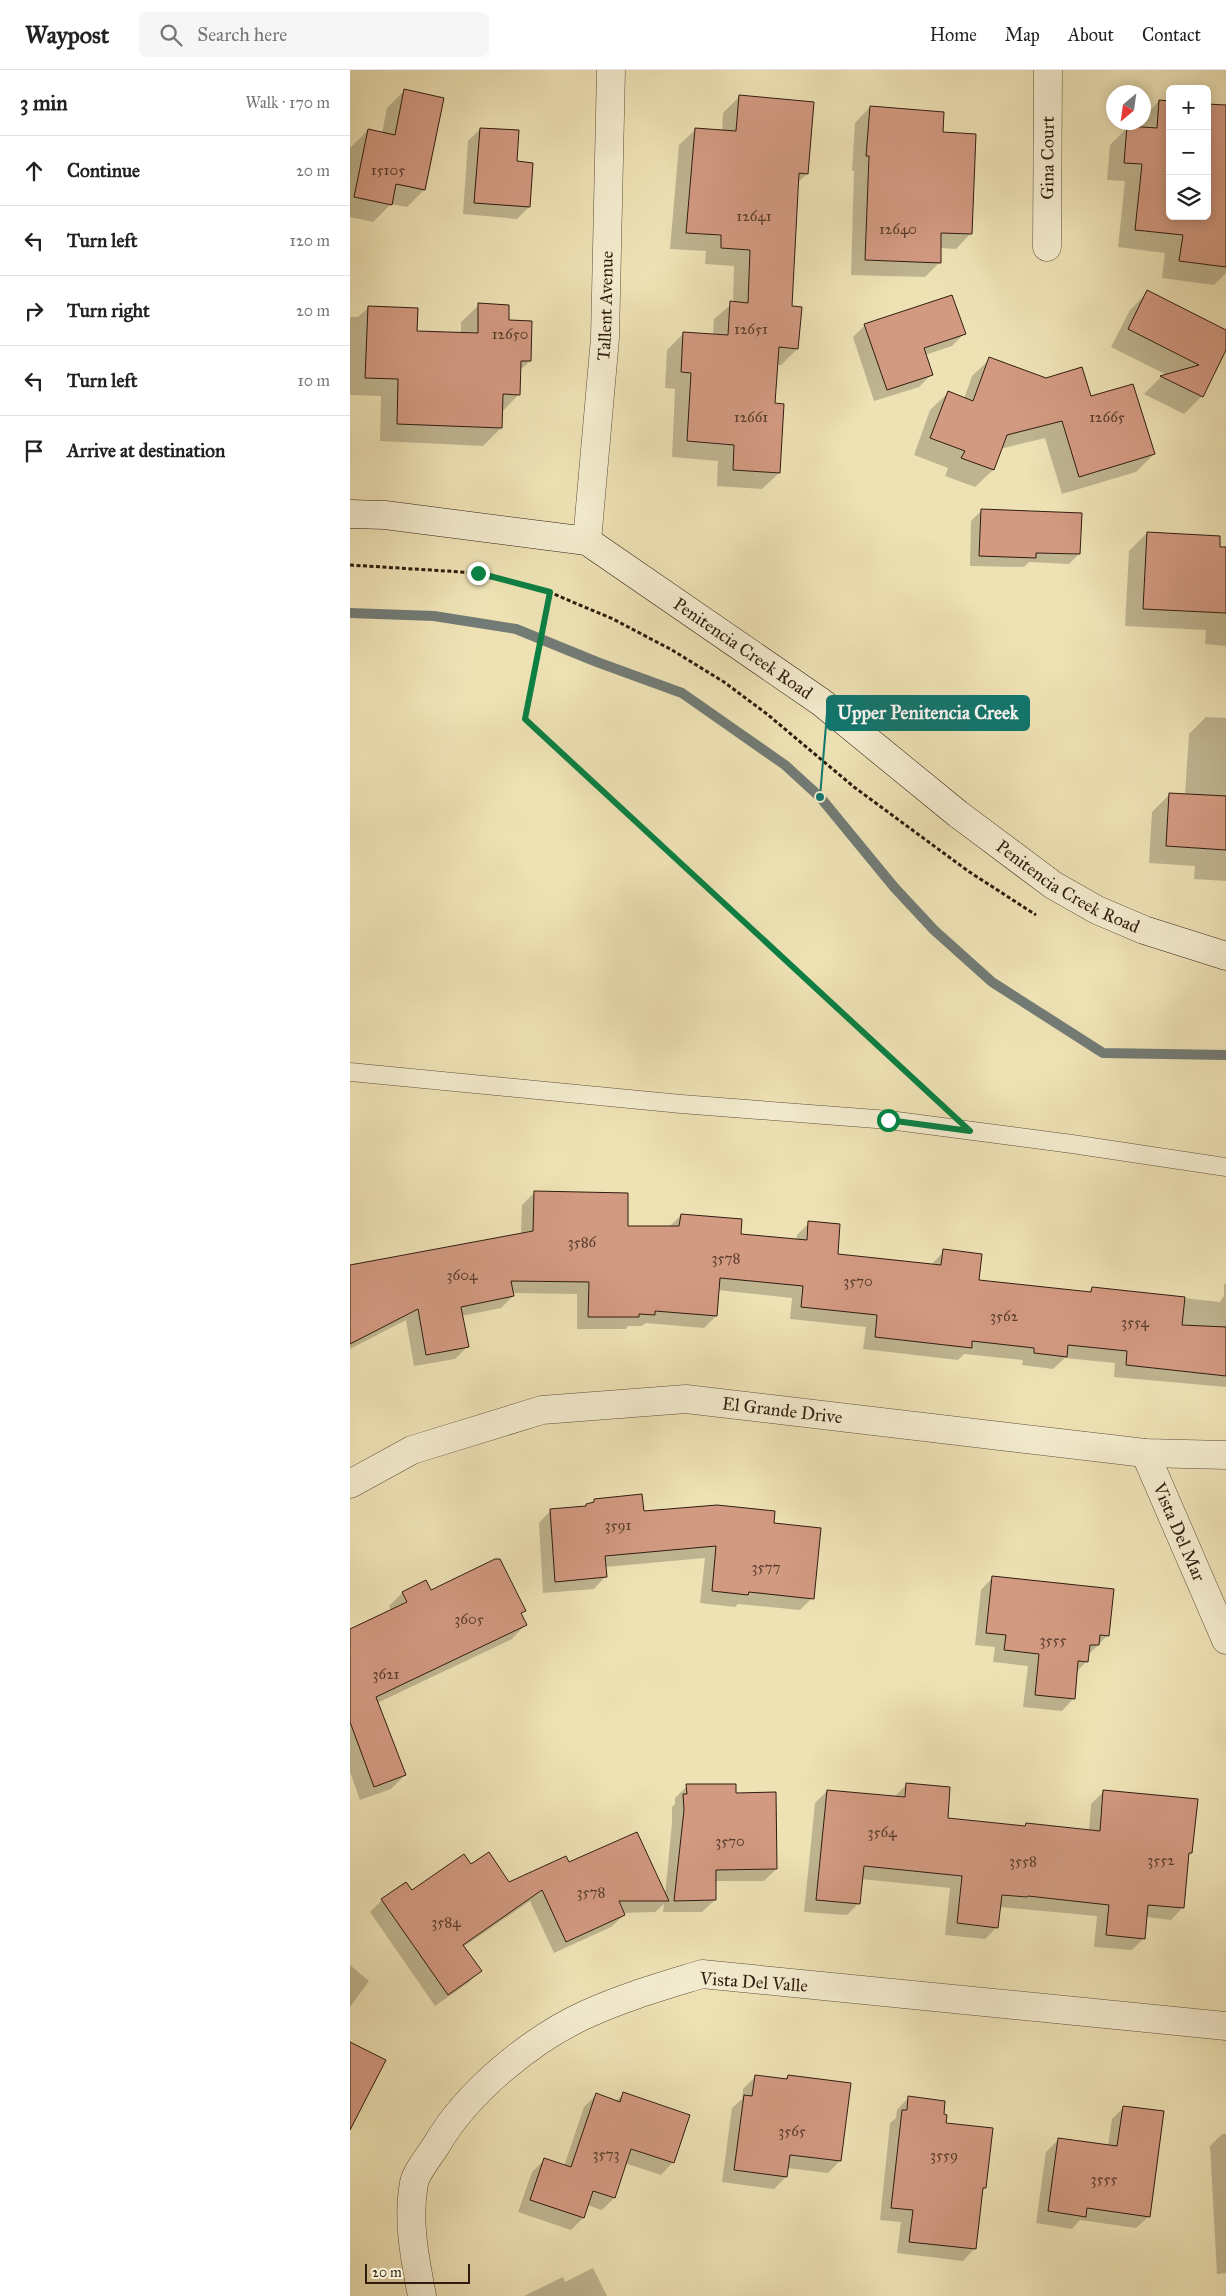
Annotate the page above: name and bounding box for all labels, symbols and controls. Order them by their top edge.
search box [139,12,489,57]
text: Waypost [25,20,109,50]
icon: search [157,21,185,49]
text: Search here [197,23,287,46]
text: Home [930,24,977,46]
text: Map [1005,24,1040,46]
text: About [1068,24,1114,46]
text: Contact [1142,24,1201,46]
north arrow [1106,85,1151,130]
map controls [1166,85,1211,220]
button: + [1166,85,1211,130]
text: 3 min [20,90,68,116]
text: Walk · 170 m [246,93,330,112]
street label: Gina Court [1036,116,1059,200]
button: − [1166,130,1211,175]
icon: ahead [20,157,48,185]
text: Continue [67,159,140,182]
text: 20 m [296,161,330,180]
house number: 15105 [371,161,405,179]
button: layers [1166,175,1211,220]
house number: 12641 [736,207,772,225]
house number: 12640 [879,220,917,238]
icon: left [20,227,48,255]
text: Turn left [67,229,137,252]
text: 120 m [290,231,330,250]
street label: Tallent Avenue [592,251,618,362]
icon: right [20,297,48,325]
text: Turn right [67,299,150,322]
text: 20 m [296,301,330,320]
house number: 12651 [734,320,768,338]
house number: 12650 [492,325,528,343]
icon: left [20,367,48,395]
text: Turn left [67,369,137,392]
text: 10 m [298,371,330,390]
house number: 12661 [734,408,768,426]
house number: 12665 [1089,408,1125,426]
icon: arrive [20,437,48,465]
text: Arrive at destination [67,439,225,462]
route end [467,562,490,585]
street label: Penitencia Creek Road [669,593,817,704]
callout: Upper Penitencia Creek [827,696,1029,730]
text: Upper Penitencia Creek [837,701,1020,725]
street label: Penitencia Creek Road [992,835,1143,938]
route start [877,1109,900,1132]
house number: 3586 [568,1233,598,1251]
house number: 3578 [712,1249,741,1267]
house number: 3604 [447,1266,478,1284]
house number: 3570 [843,1272,873,1290]
house number: 3562 [990,1307,1019,1325]
house number: 3554 [1121,1313,1150,1331]
street label: El Grande Drive [721,1392,844,1428]
street label: Vista Del Mar [1148,1478,1210,1585]
house number: 3591 [605,1516,631,1534]
house number: 3577 [752,1558,780,1576]
house number: 3605 [454,1610,484,1628]
house number: 3555 [1040,1631,1066,1649]
house number: 3621 [372,1665,400,1683]
house number: 3564 [867,1823,897,1841]
house number: 3570 [715,1832,745,1850]
house number: 3552 [1147,1851,1175,1869]
house number: 3558 [1009,1852,1037,1870]
house number: 3578 [577,1883,606,1901]
house number: 3584 [431,1913,461,1931]
street label: Vista Del Valle [698,1967,809,1997]
house number: 3565 [778,2122,806,2140]
house number: 3573 [593,2145,619,2163]
house number: 3559 [930,2146,958,2164]
house number: 3555 [1091,2170,1117,2188]
scale bar [365,2261,470,2284]
text: 20 m [372,2264,402,2281]

